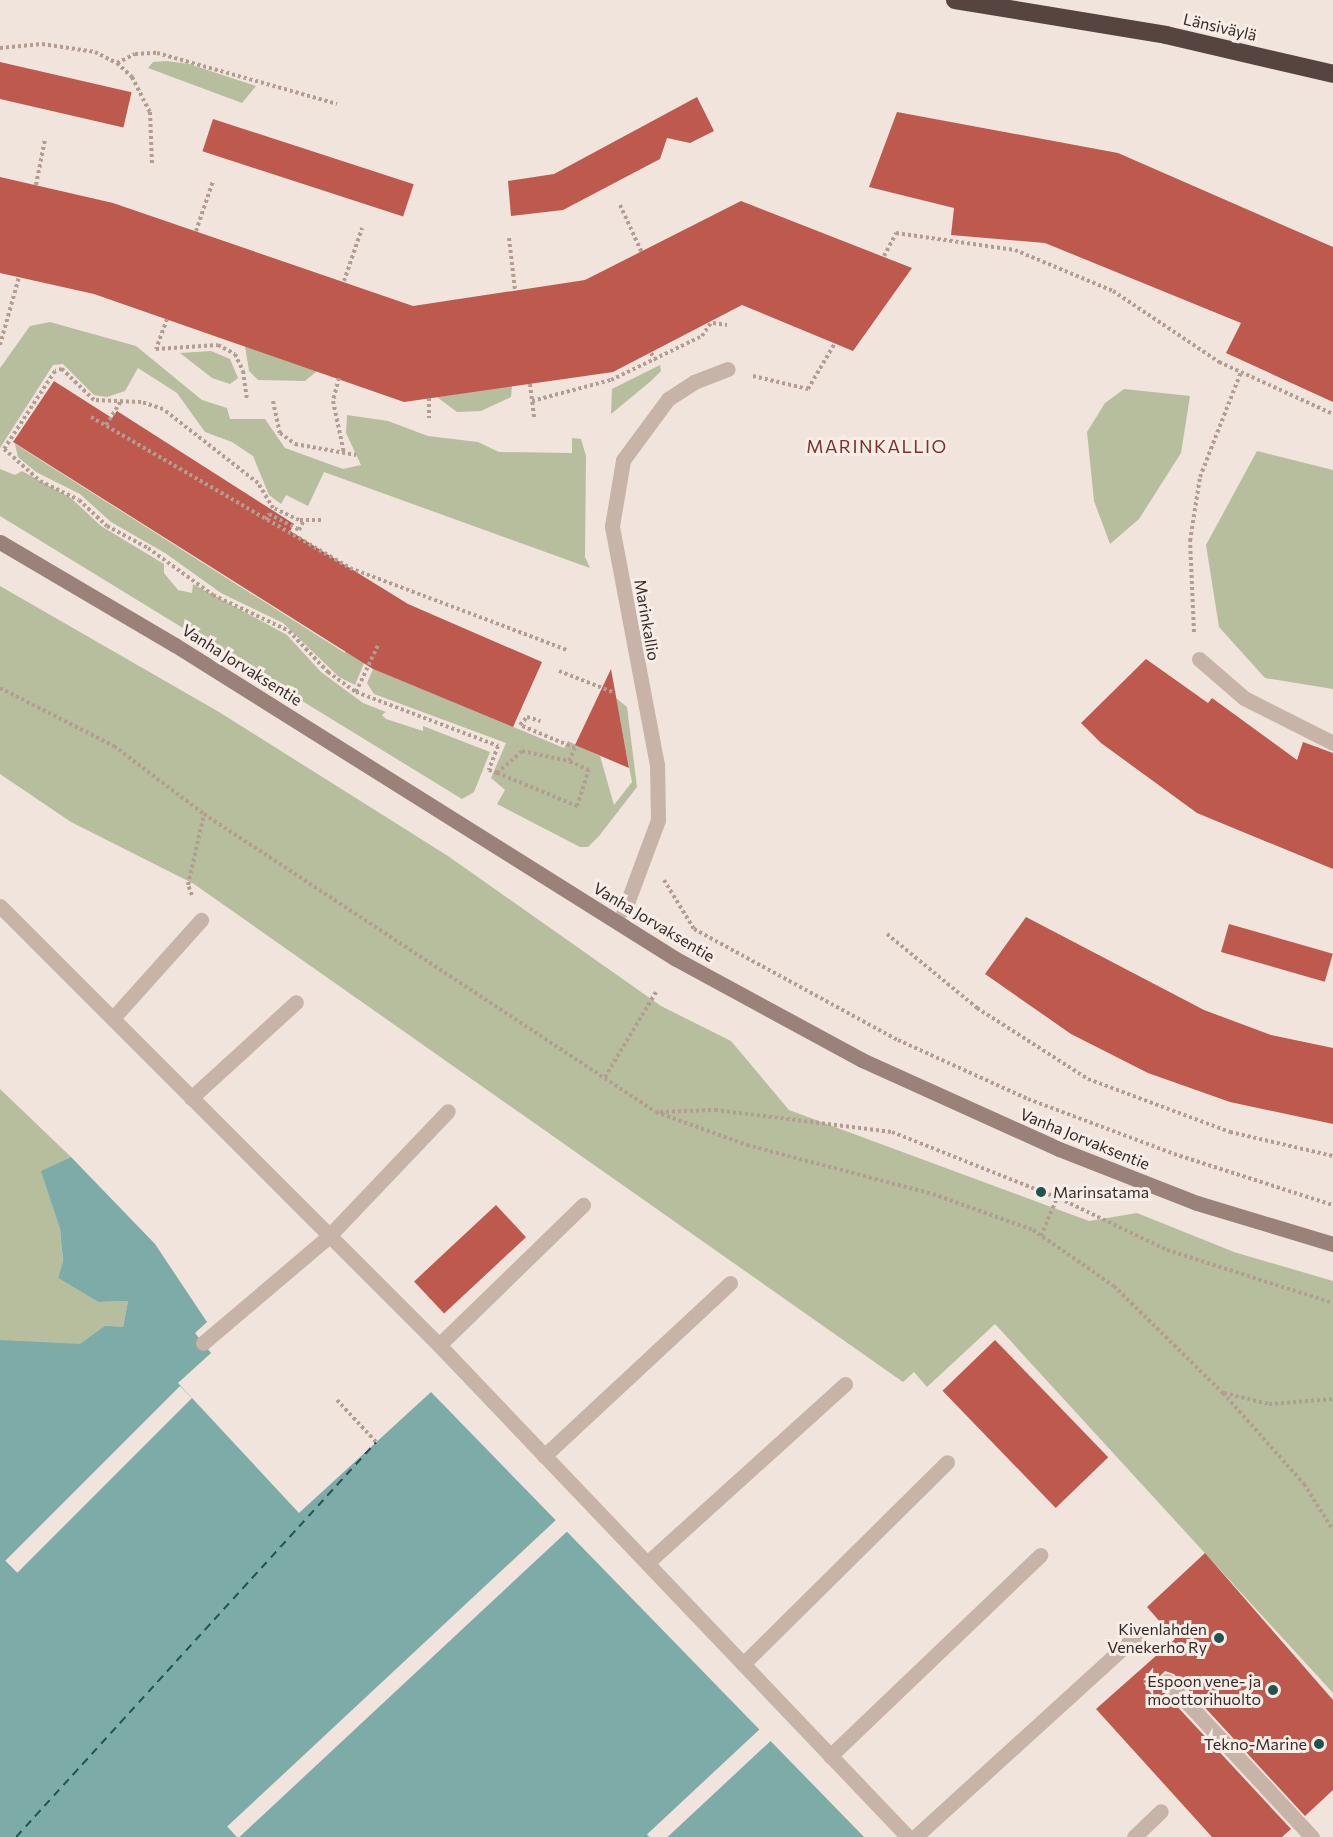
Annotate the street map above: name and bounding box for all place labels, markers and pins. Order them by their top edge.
place label: Marinsatama [1053,1182,1149,1202]
marker: Marinsatama [1034,1185,1048,1199]
place label: Kivenlahden Venekerho Ry [1107,1619,1207,1657]
marker: Kivenlahden Venekerho Ry [1212,1631,1226,1645]
place label: Espoon vene- ja moottorihuolto [1147,1671,1261,1709]
marker: Espoon vene- ja moottorihuolto [1266,1683,1280,1697]
place label: Tekno-Marine [1204,1734,1307,1754]
marker: Tekno-Marine [1312,1737,1326,1751]

